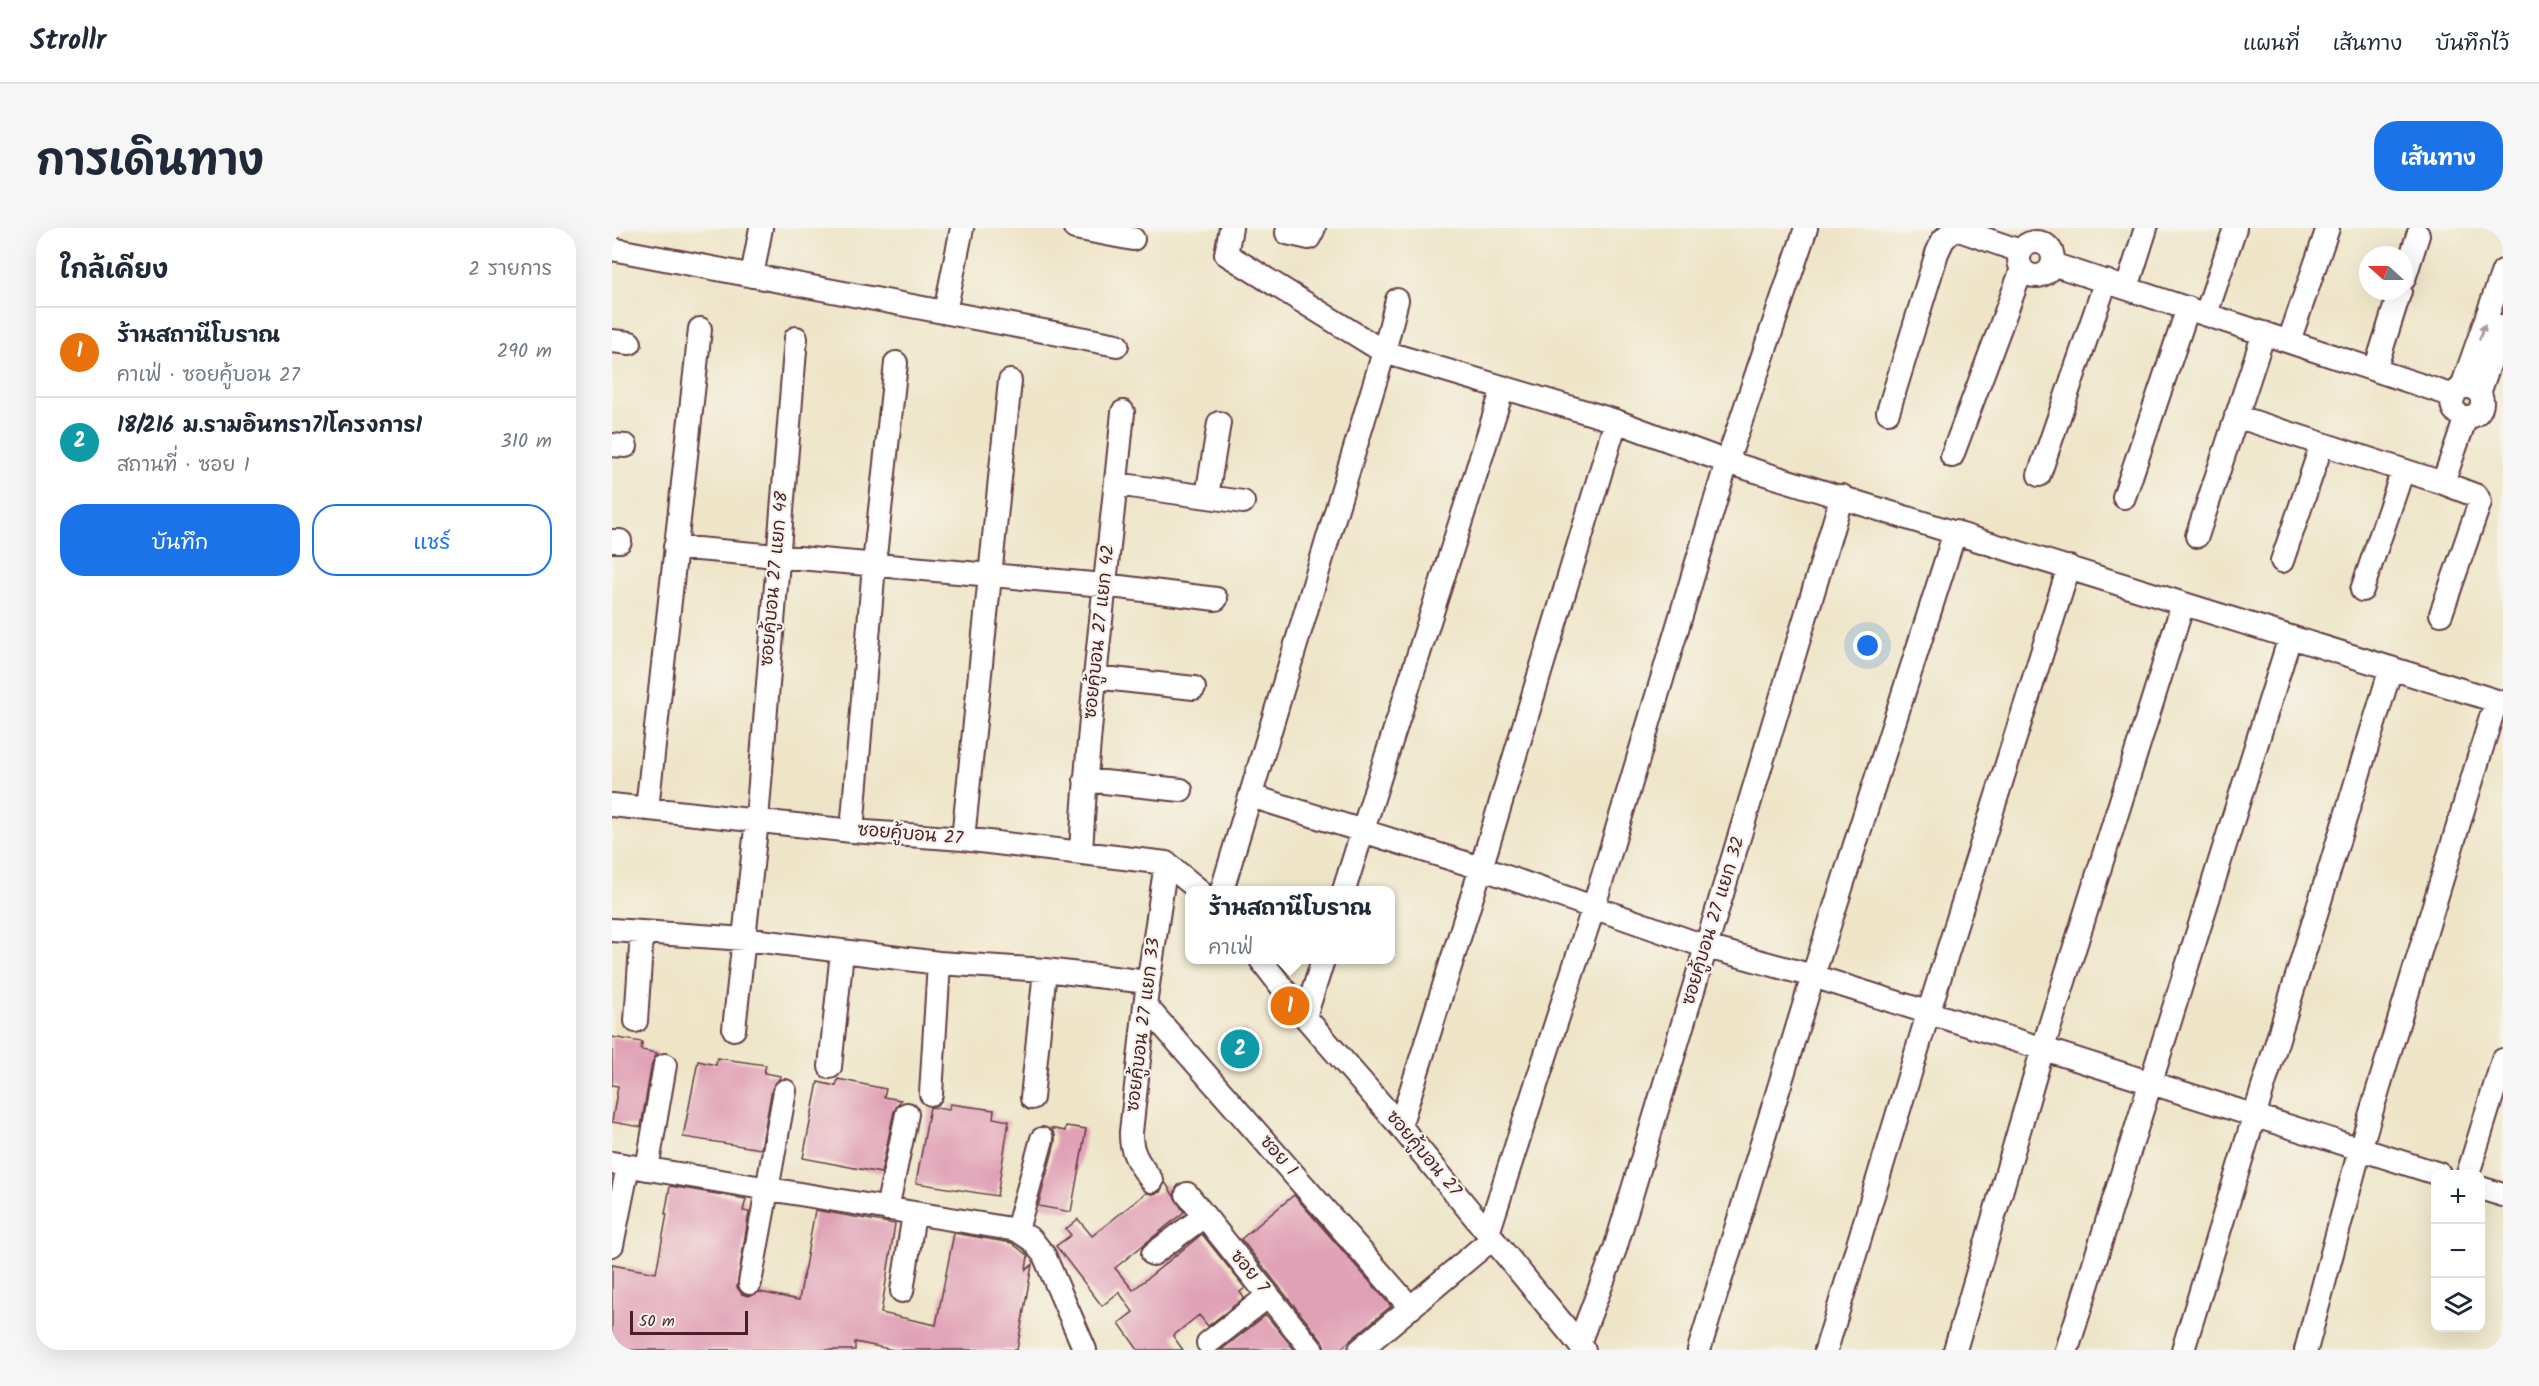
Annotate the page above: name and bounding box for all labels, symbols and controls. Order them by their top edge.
text: Strollr [30,19,106,64]
text: แผนที่ [2243,28,2300,61]
text: เส้นทาง [2333,28,2402,61]
text: บันทึกไว้ [2435,28,2509,61]
button: เส้นทาง [2374,121,2503,191]
text: การเดินทาง [36,129,264,196]
north arrow [2359,246,2413,300]
text: ใกล้เคียง [60,250,168,292]
text: 2 รายการ [468,254,552,286]
text: ร้านสถานีโบราณ [117,319,280,354]
one-way arrow [2477,323,2487,341]
text: 1 [76,336,83,368]
text: 290 m [497,336,552,368]
text: คาเฟ่ · ซอยคู้บอน 27 [117,360,300,392]
text: 18/216 ม.รามอินทรา71โครงการ1 [117,409,422,444]
text: 2 [74,426,85,458]
text: 310 m [500,426,552,458]
text: สถานที่ · ซอย 1 [117,450,250,482]
street label: ซอยคู้บอน 27 แยก 48 [753,490,797,668]
button: บันทึก [60,504,300,576]
button: แชร์ [312,504,552,576]
street label: ซอยคู้บอน 27 แยก 42 [1076,543,1124,721]
your location [1853,631,1882,660]
street label: ซอยคู้บอน 27 [856,816,965,854]
street label: ซอยคู้บอน 27 แยก 32 [1674,833,1754,1009]
popup [1185,886,1395,964]
text: ร้านสถานีโบราณ [1208,892,1372,927]
text: คาเฟ่ [1208,933,1253,965]
street label: ซอยคู้บอน 27 แยก 33 [1119,936,1169,1114]
pin: 1 [1270,984,1310,1028]
pin: 2 [1220,1026,1260,1072]
street label: ซอยคู้บอน 27 [1378,1104,1468,1204]
street label: ซอย 1 [1252,1129,1304,1183]
map controls [2431,1170,2485,1332]
button: + [2431,1170,2485,1224]
button: − [2431,1224,2485,1278]
street label: ซอย 7 [1222,1244,1276,1301]
button: layers [2431,1278,2485,1332]
scale bar [630,1308,748,1336]
text: 50 m [639,1309,675,1334]

